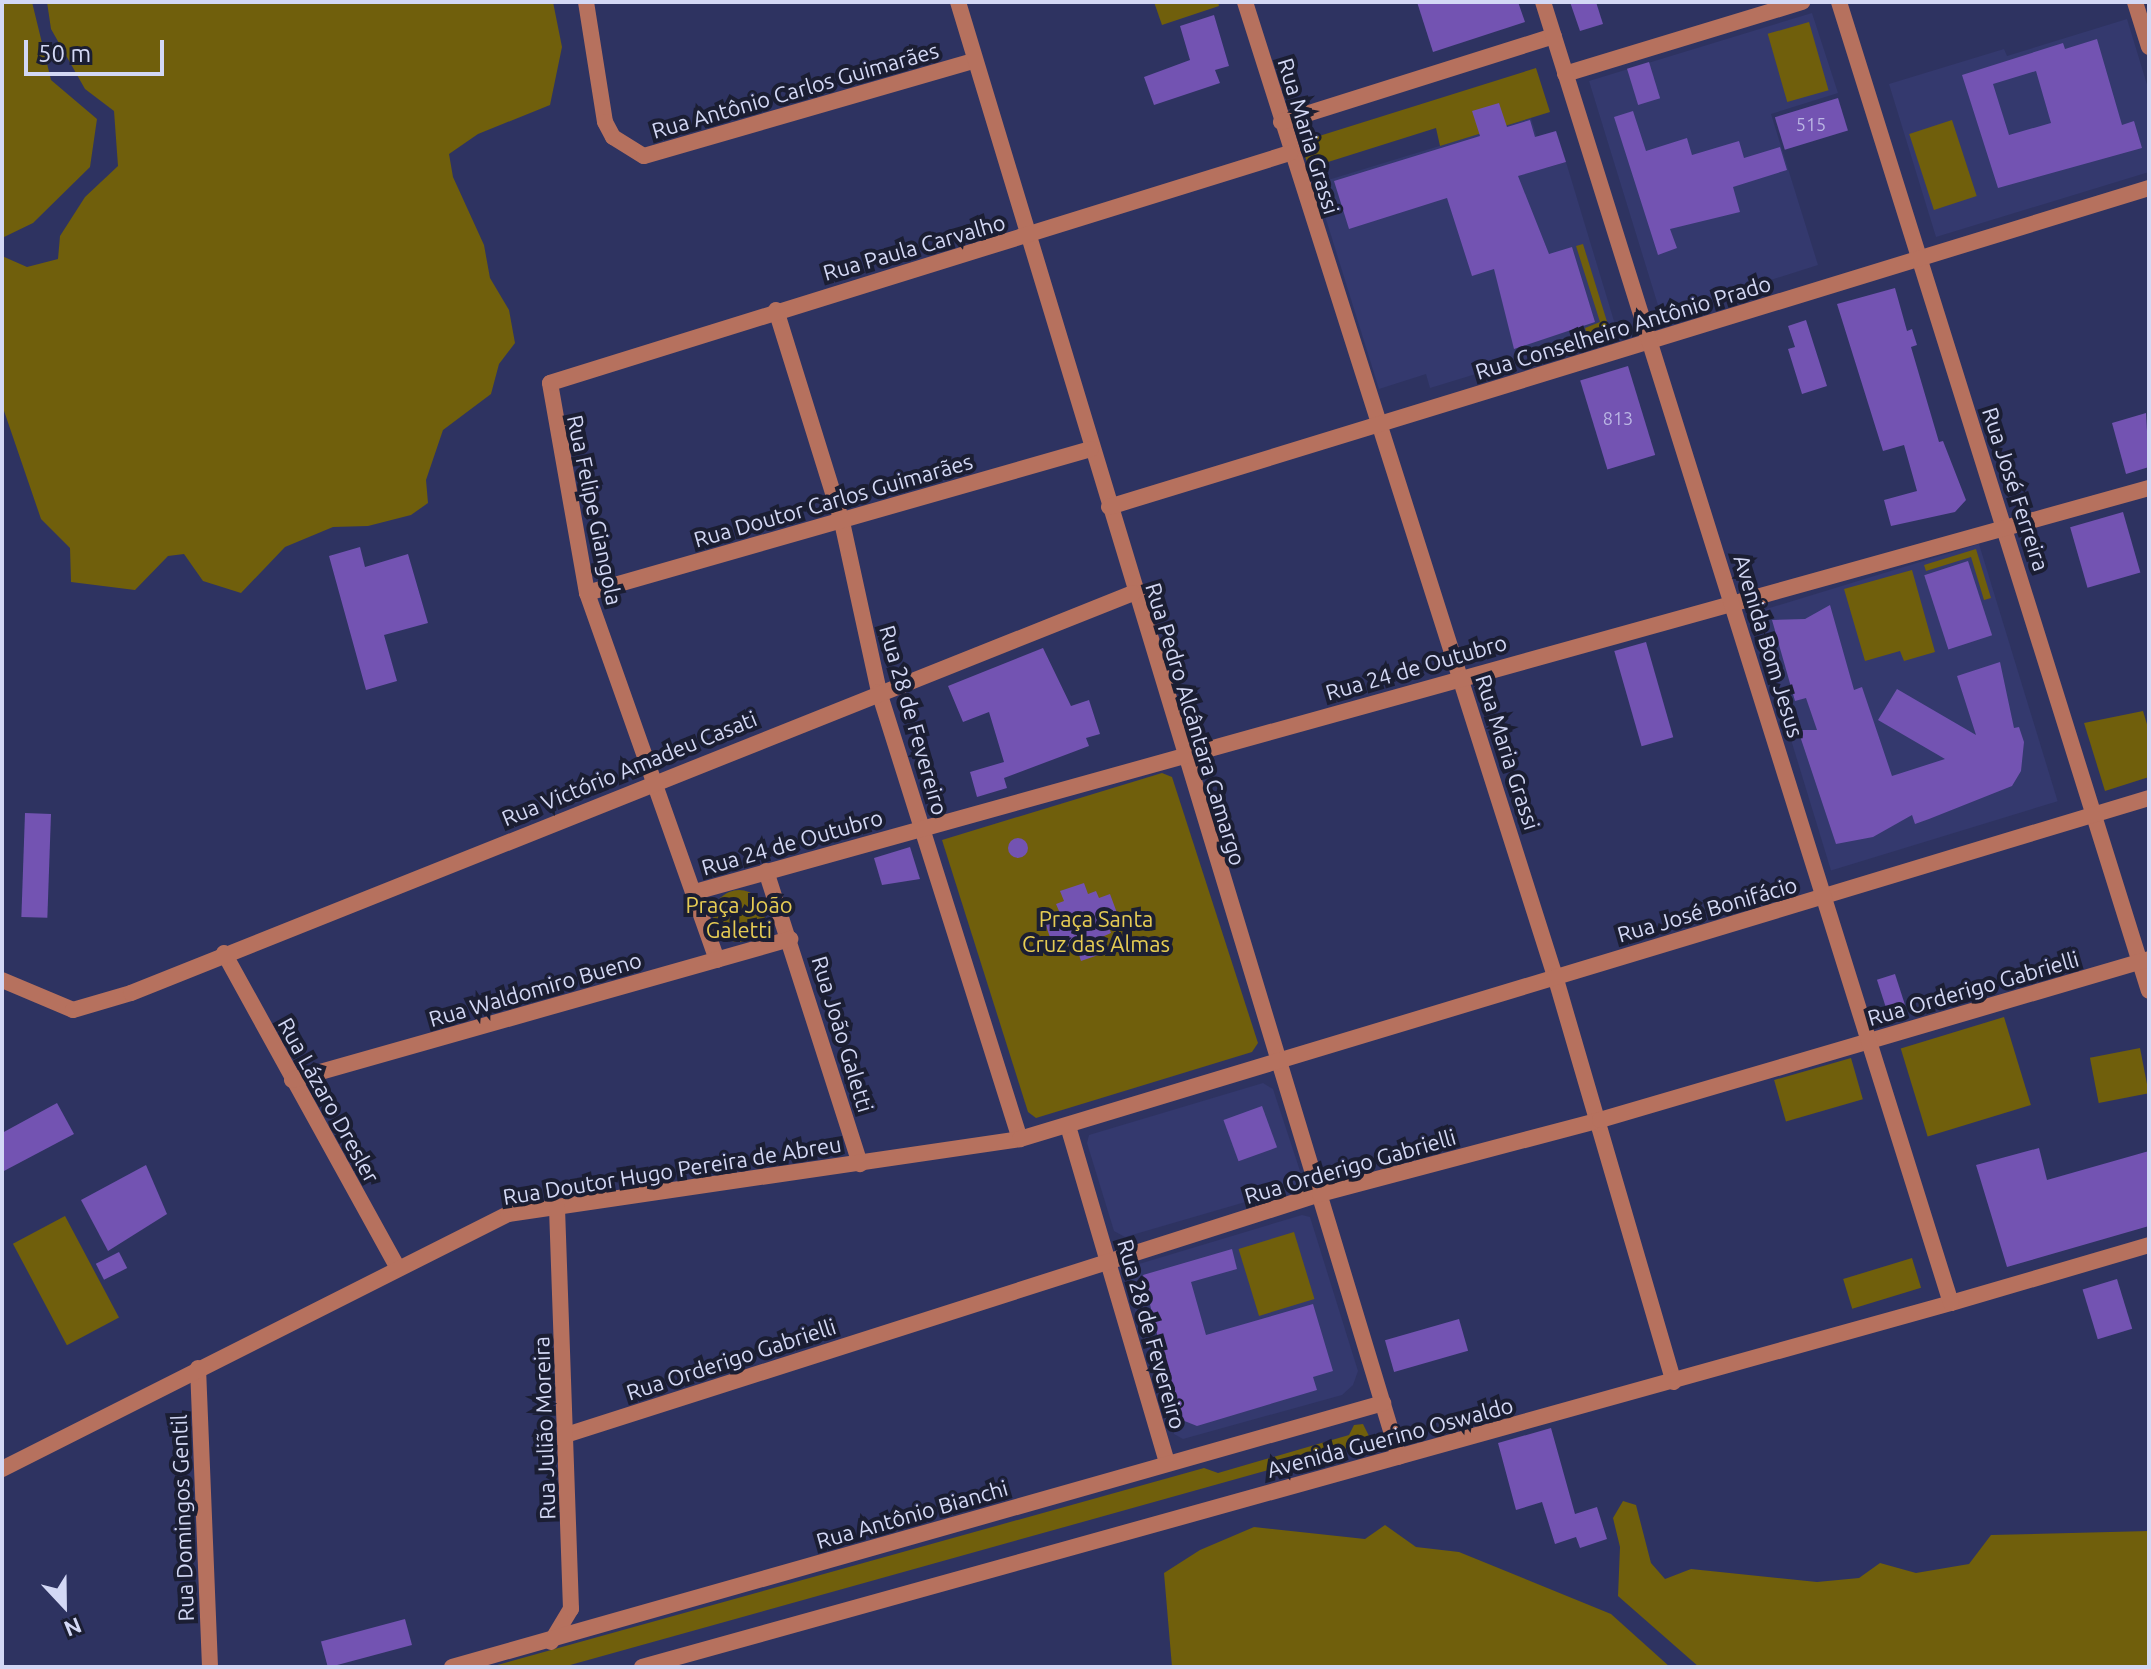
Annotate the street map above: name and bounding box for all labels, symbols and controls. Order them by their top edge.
scale bar [28,24,168,74]
street label: Rua Antônio Carlos Guimarães [648,36,942,144]
text: 50 m [38,40,91,67]
street label: Rua Maria Grassi [1273,55,1345,217]
house number: 515 [1796,113,1826,135]
street label: Rua Paula Carvalho [820,208,1008,286]
street label: Rua Conselheiro Antônio Prado [1472,269,1774,385]
street label: Rua José Ferreira [1977,404,2055,574]
house number: 813 [1603,407,1633,429]
street label: Rua Felipe Giangola [562,412,628,608]
street label: Rua Doutor Carlos Guimarães [691,447,975,553]
street label: Avenida Bom Jesus [1729,552,1809,740]
street label: Rua Pedro Alcântara Camargo [1140,579,1252,869]
street label: Rua 28 de Fevereiro [874,622,954,818]
street label: Rua 24 de Outubro [1322,628,1510,706]
street label: Rua Maria Grassi [1470,671,1546,833]
street label: Rua Victório Amadeu Casati [498,705,760,831]
street label: Rua 24 de Outubro [698,803,886,881]
street label: Rua José Bonifácio [1614,871,1800,947]
park label: Praça João Galetti [685,891,793,942]
park label: Praça Santa Cruz das Almas [1022,905,1170,956]
street label: Rua Orderigo Gabrielli [1864,945,2082,1031]
street label: Rua Waldomiro Bueno [426,946,644,1032]
street label: Rua João Galetti [807,953,879,1115]
street label: Rua Lázaro Dresler [273,1013,385,1187]
street label: Rua Orderigo Gabrielli [1241,1123,1459,1209]
street label: Rua Doutor Hugo Pereira de Abreu [501,1130,843,1210]
street label: Rua 28 de Fevereiro [1112,1236,1192,1432]
street label: Rua Orderigo Gabrielli [623,1313,839,1405]
street label: Rua Julião Moreira [528,1336,560,1520]
street label: Avenida Guerino Oswaldo [1264,1391,1516,1483]
street label: Rua Domingos Gentil [165,1414,199,1622]
street label: Rua Antônio Bianchi [813,1474,1011,1554]
north arrow [24,1565,104,1645]
text: N [61,1613,85,1642]

